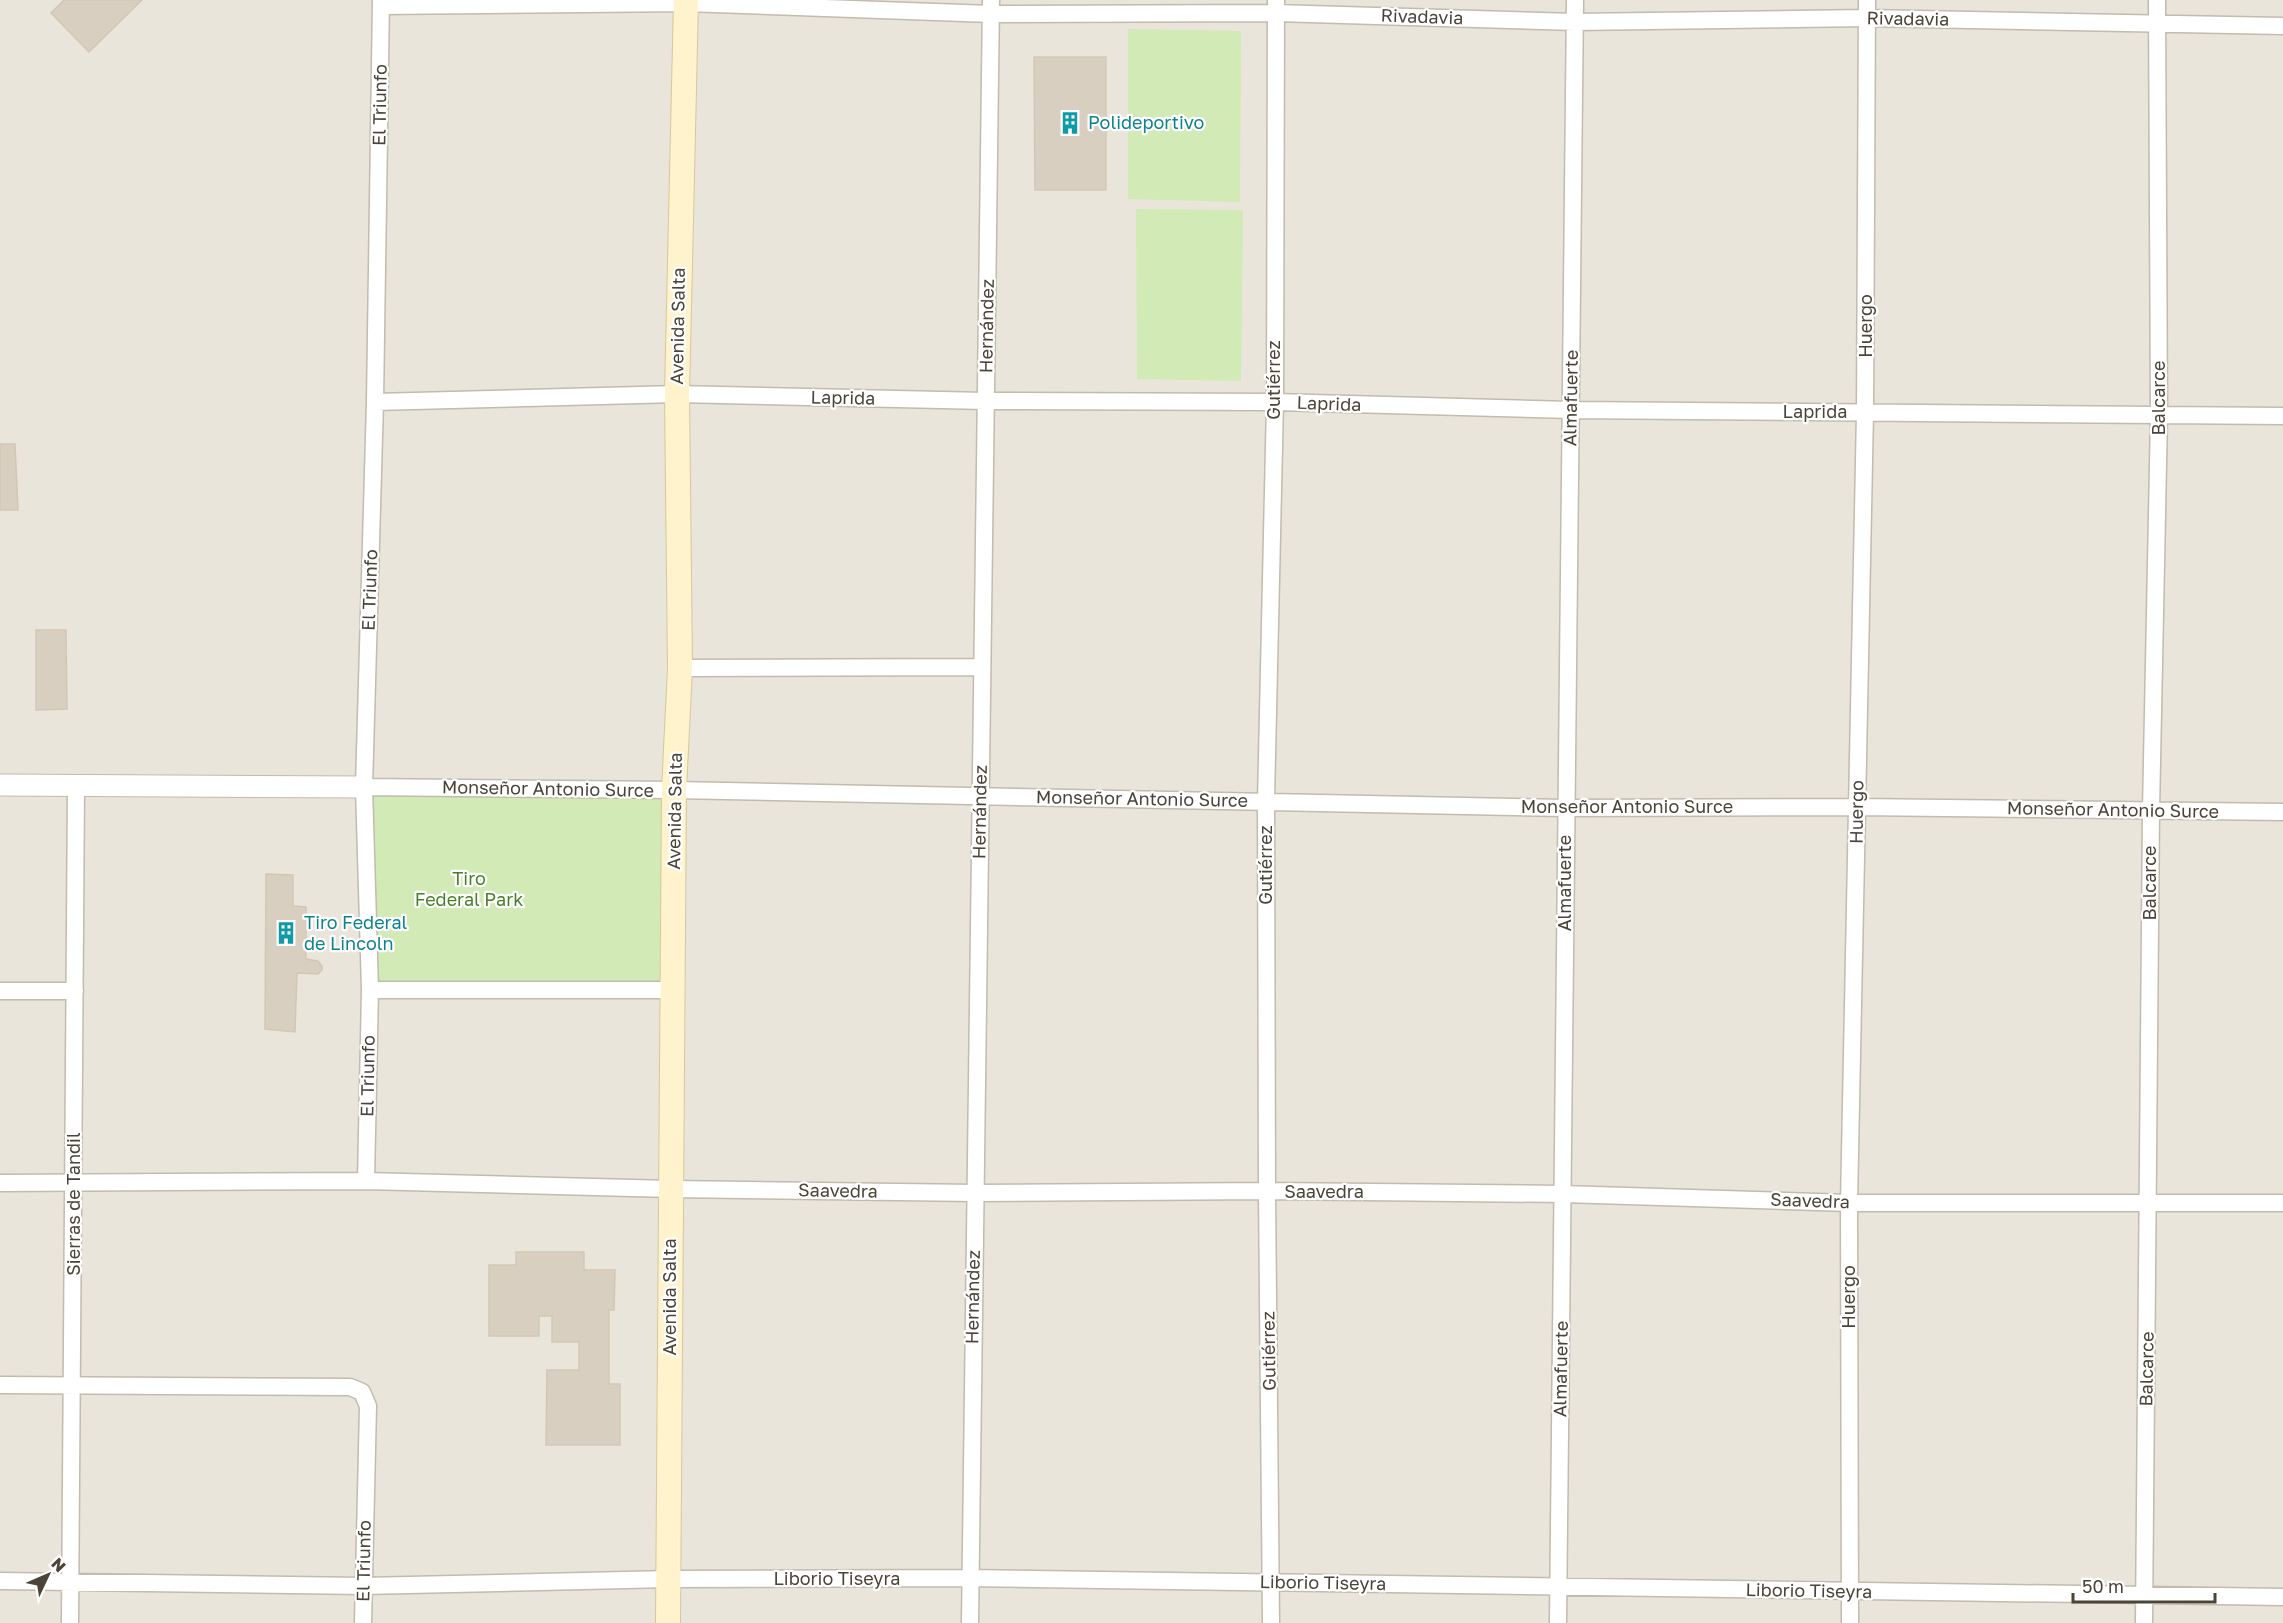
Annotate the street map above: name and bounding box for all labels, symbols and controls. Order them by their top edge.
street label: Rivadavia [1380,4,1464,28]
street label: Rivadavia [1866,6,1950,30]
street label: El Triunfo [367,64,391,146]
building icon: Polideportivo [1057,110,1083,136]
place label: Polideportivo [1088,111,1204,133]
street label: Avenida Salta [665,267,689,385]
street label: Hernández [974,279,998,373]
street label: Huergo [1854,294,1876,358]
street label: Gutiérrez [1262,340,1284,420]
street label: Almafuerte [1558,350,1582,446]
street label: Balcarce [2147,361,2169,435]
street label: Laprida [810,385,876,409]
street label: Laprida [1296,391,1362,415]
street label: Laprida [1783,400,1847,422]
street label: El Triunfo [357,549,381,631]
street label: Avenida Salta [662,752,686,870]
street label: Hernández [967,765,991,859]
street label: Monseñor Antonio Surce [442,775,654,801]
street label: Huergo [1844,780,1868,844]
street label: Monseñor Antonio Surce [1036,785,1248,811]
street label: Monseñor Antonio Surce [1521,795,1733,817]
street label: Monseñor Antonio Surce [2007,796,2219,822]
street label: Gutiérrez [1254,825,1276,905]
street label: Almafuerte [1553,835,1575,931]
street label: Balcarce [2138,846,2160,920]
park label: Tiro Federal Park [415,867,523,910]
place label: Tiro Federal de Lincoln [304,911,408,954]
building icon: Tiro Federal de Lincoln [273,920,299,946]
street label: El Triunfo [355,1035,379,1117]
street label: Sierras de Tandil [62,1132,84,1276]
street label: Saavedra [798,1178,878,1202]
street label: Saavedra [1284,1180,1364,1202]
street label: Saavedra [1770,1188,1850,1212]
street label: Avenida Salta [658,1238,680,1356]
street label: Hernández [960,1250,984,1344]
street label: Huergo [1837,1265,1859,1329]
street label: Gutiérrez [1256,1311,1280,1391]
street label: Almafuerte [1548,1321,1572,1417]
street label: Balcarce [2134,1331,2158,1407]
street label: El Triunfo [351,1520,375,1602]
north arrow [18,1545,78,1605]
text: N [47,1553,70,1576]
scale bar [2073,1566,2216,1604]
street label: Liborio Tiseyra [774,1567,900,1589]
street label: Liborio Tiseyra [1259,1570,1387,1594]
text: 50 m [2082,1575,2124,1597]
street label: Liborio Tiseyra [1745,1578,1873,1602]

